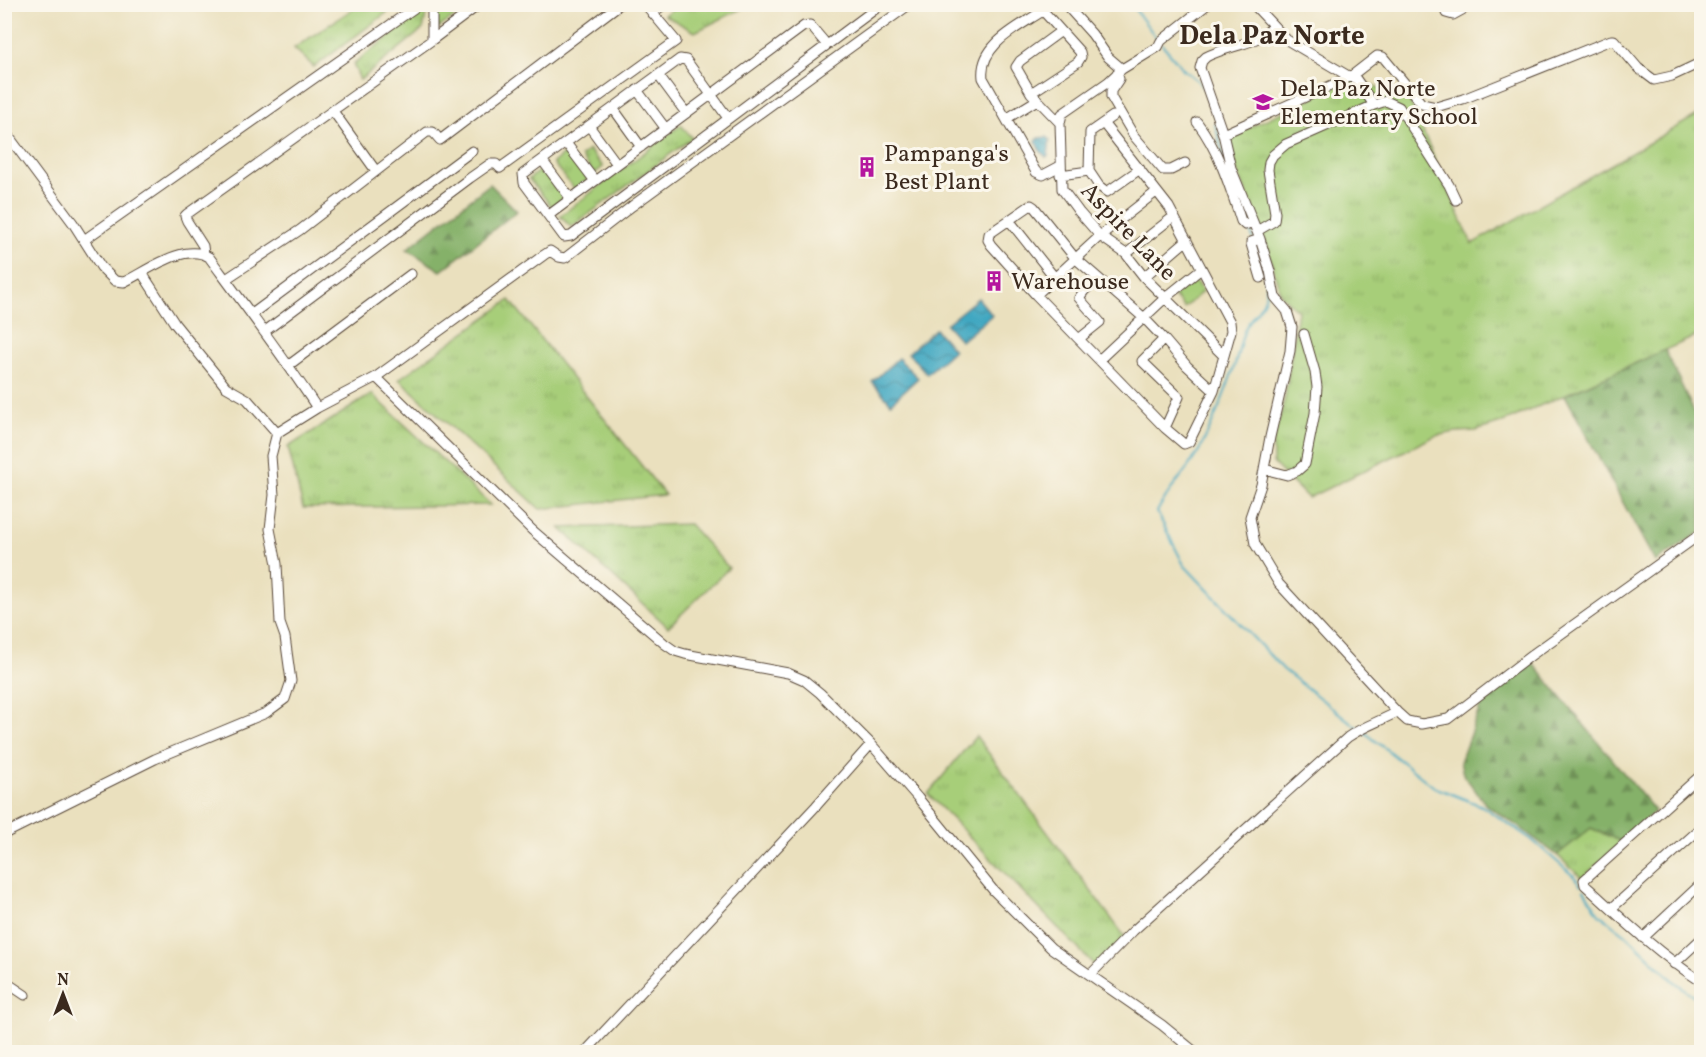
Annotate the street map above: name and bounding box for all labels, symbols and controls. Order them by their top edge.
district label: Dela Paz Norte [1179,18,1365,56]
place label: Dela Paz Norte Elementary School [1280,73,1478,135]
school or university icon: Dela Paz Norte Elementary School [1251,90,1275,114]
place label: Pampanga's Best Plant [884,138,1009,200]
building icon: Pampanga's Best Plant [855,155,879,179]
street label: Aspire Lane [1072,175,1183,289]
place label: Warehouse [1011,266,1129,300]
building icon: Warehouse [982,269,1006,293]
north arrow [33,964,93,1024]
text: N [57,970,69,992]

